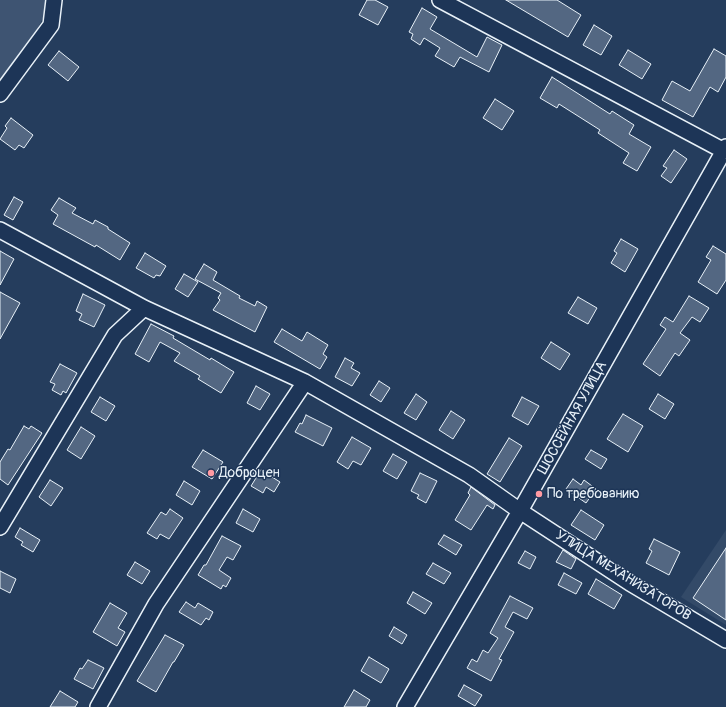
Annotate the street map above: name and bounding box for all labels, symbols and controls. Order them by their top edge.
street label: ШОССЕЙНАЯ УЛИЦА [535,359,611,477]
place label: Доброцен [219,465,280,481]
marker: Доброцен [206,468,216,478]
place label: По требованию [547,486,640,502]
marker: По требованию [534,489,544,499]
street label: УЛИЦА МЕХАНИЗАТОРОВ [552,527,694,625]

